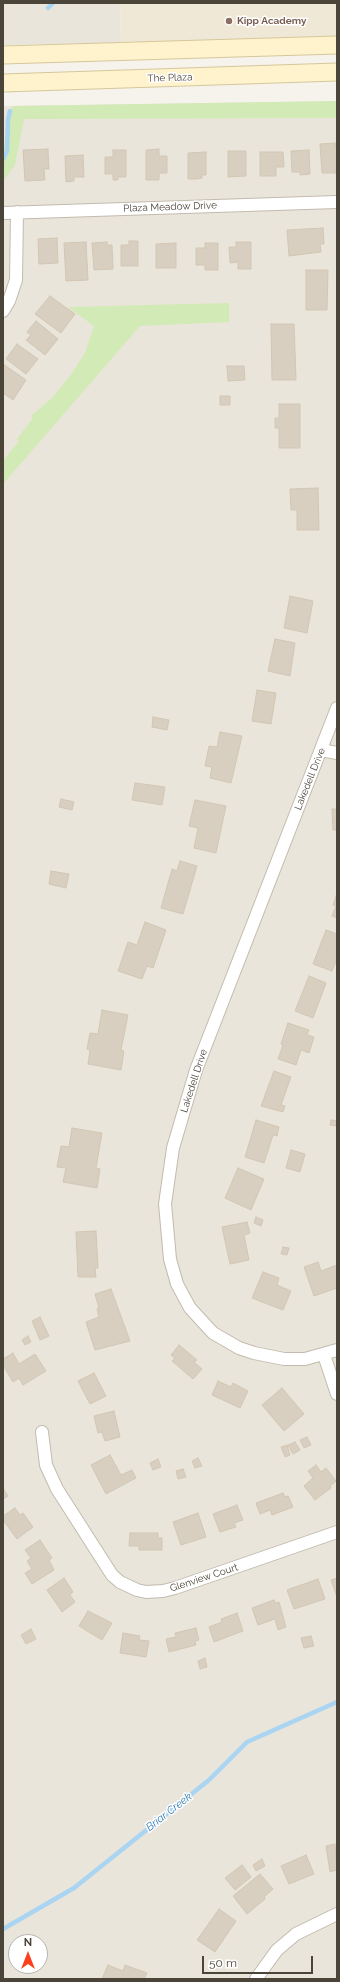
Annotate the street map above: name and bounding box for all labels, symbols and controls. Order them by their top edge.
place label: Kipp Academy [237,15,306,27]
marker: Kipp Academy [224,16,234,26]
street label: The Plaza [147,71,193,85]
street label: Plaza Meadow Drive [123,199,217,215]
street label: Lakedell Drive [292,746,328,812]
street label: Lakedell Drive [178,1048,210,1114]
street label: Glenview Court [168,1561,240,1595]
water label: Briar Creek [143,1790,195,1834]
north arrow [8,1934,48,1974]
text: N [24,1936,32,1949]
scale bar [204,1948,315,1974]
text: 50 m [209,1956,237,1970]

